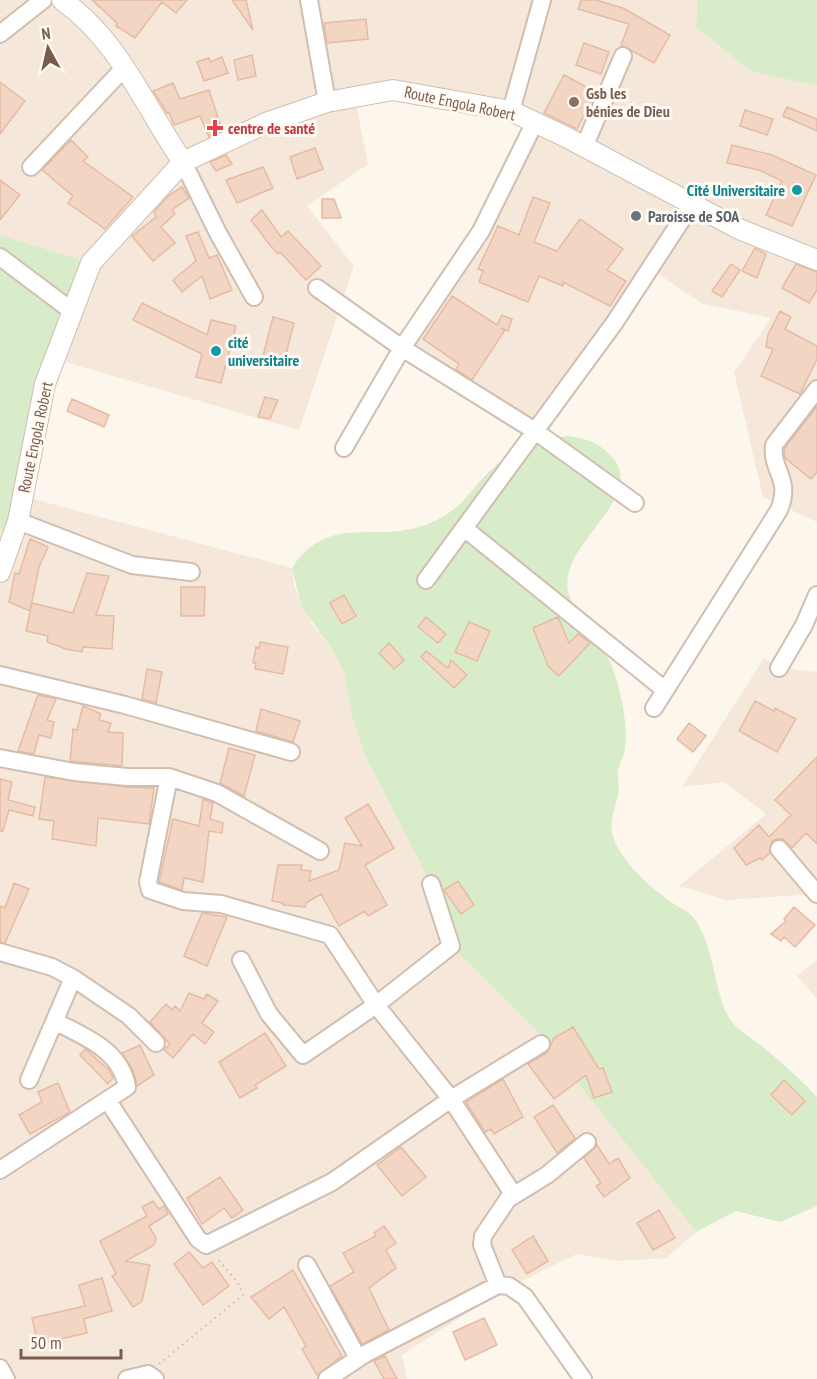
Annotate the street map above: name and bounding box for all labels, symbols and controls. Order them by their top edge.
north arrow [18,18,78,78]
text: N [40,23,52,44]
street label: Route Engola Robert [403,81,518,125]
place label: Gsb les bénies de Dieu [586,83,670,121]
marker: Gsb les bénies de Dieu [567,95,581,109]
place label: centre de santé [228,118,315,138]
marker: centre de santé [206,119,224,137]
place label: Cité Universitaire [687,180,785,200]
marker: Cité Universitaire [790,183,804,197]
place label: Paroisse de SOA [648,206,740,226]
marker: Paroisse de SOA [629,209,643,223]
place label: cité universitaire [228,332,299,370]
marker: cité universitaire [209,344,223,358]
street label: Route Engola Robert [13,379,57,494]
scale bar [21,1322,122,1360]
text: 50 m [30,1331,62,1354]

